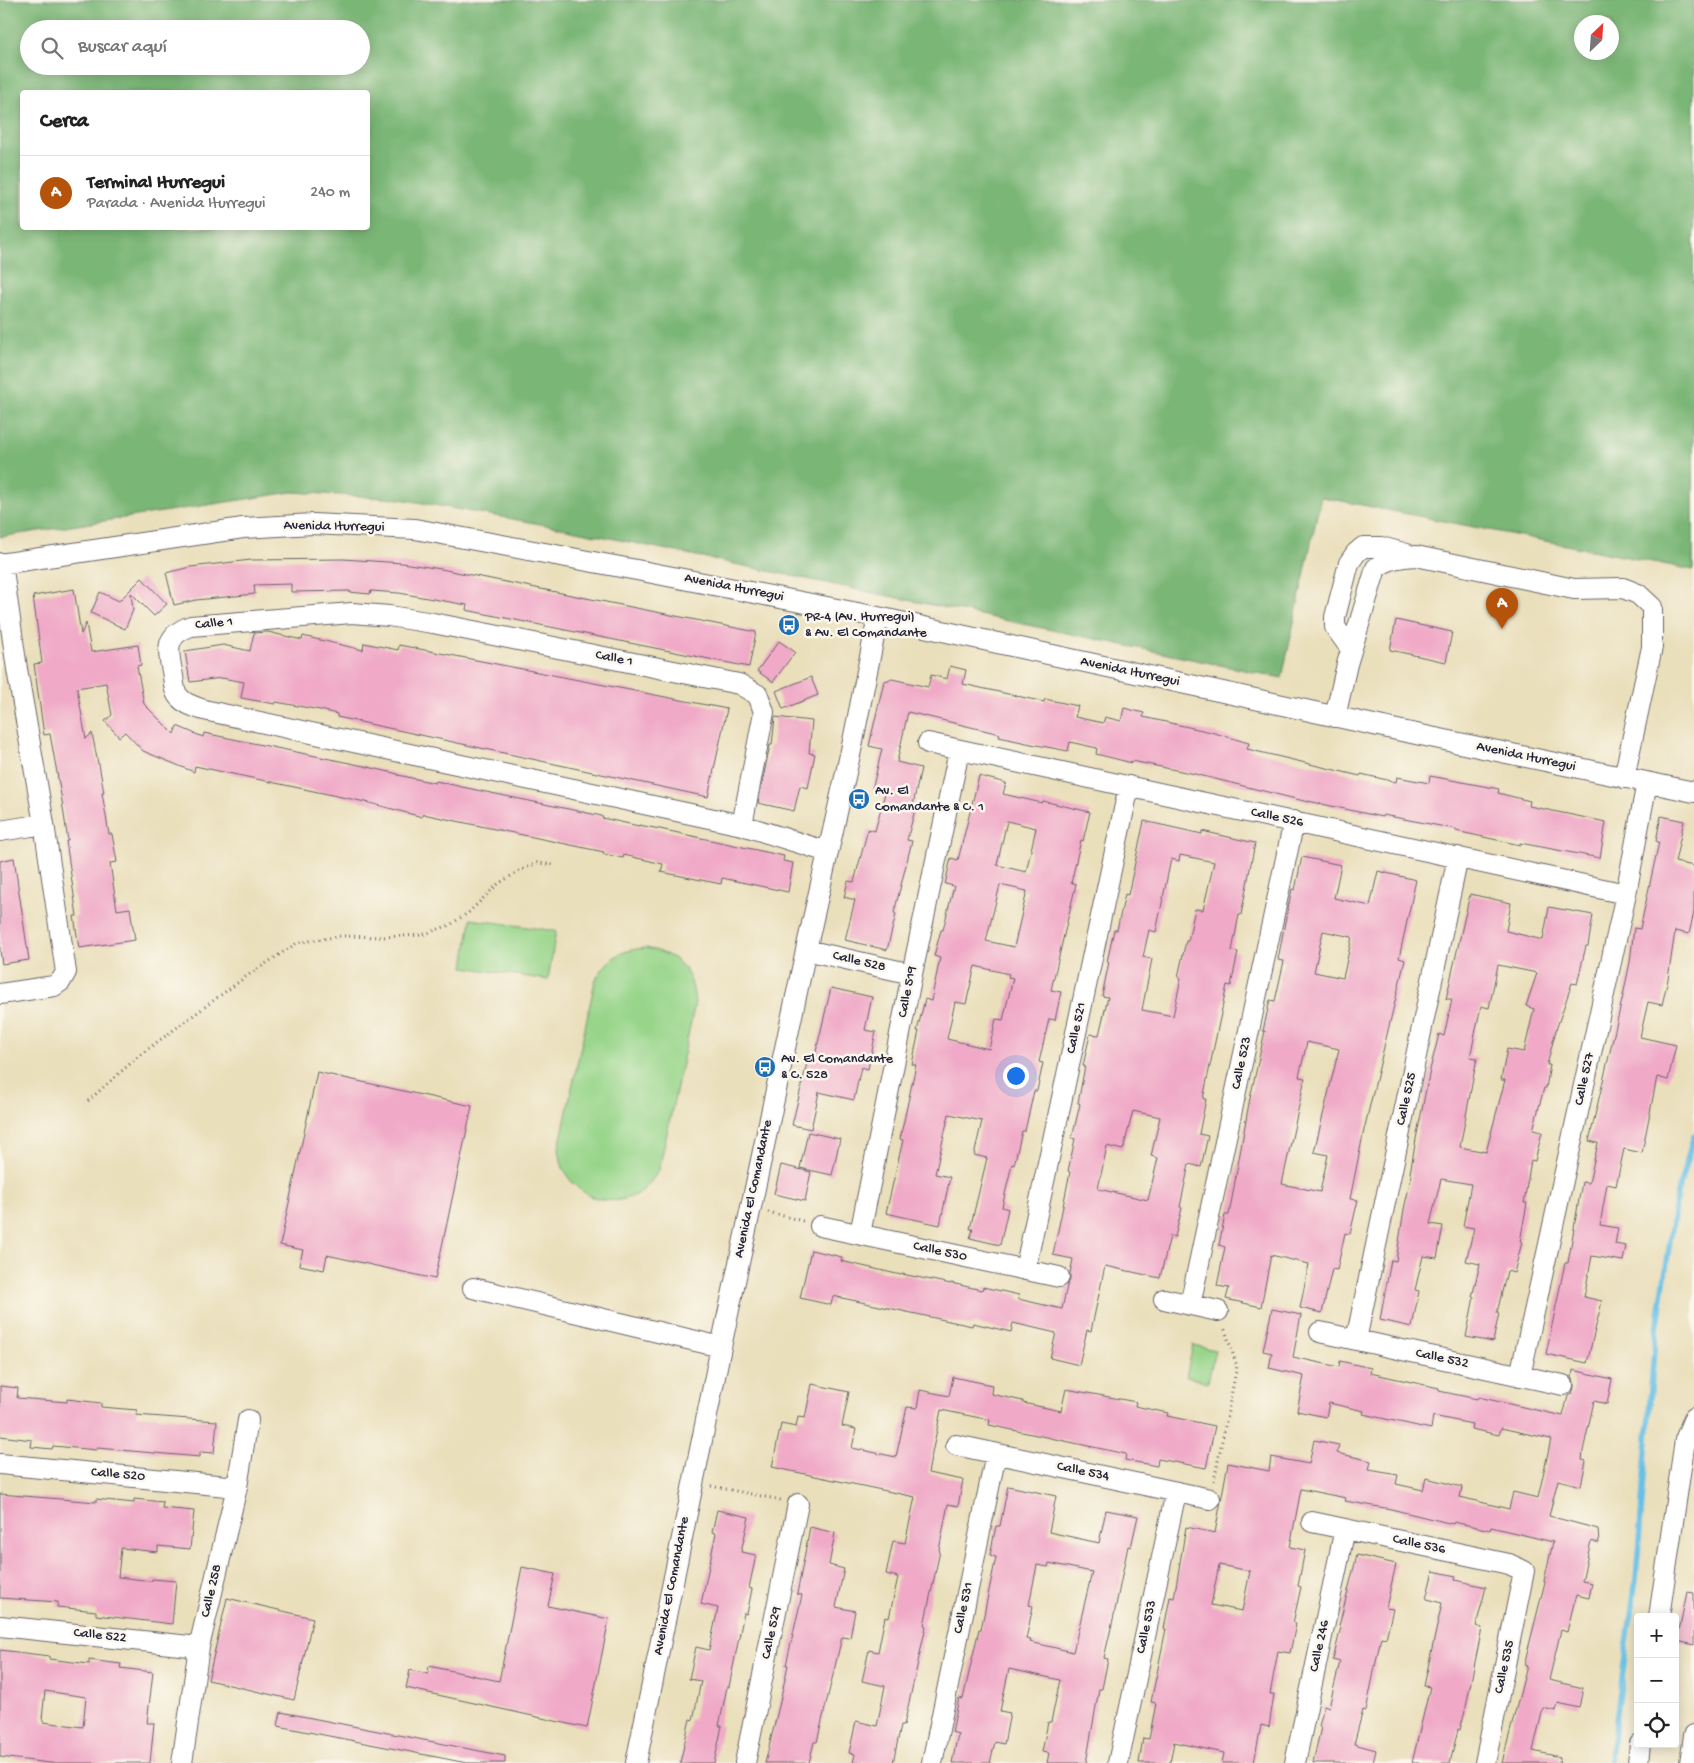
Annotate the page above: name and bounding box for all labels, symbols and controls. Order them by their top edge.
north arrow [1574,15,1619,60]
search box [20,20,370,75]
icon: search [38,34,66,62]
text: Buscar aquí [78,36,167,59]
text: Cerca [40,110,88,135]
text: Terminal Iturregui [87,172,225,195]
text: A [51,184,61,203]
text: 240 m [310,184,350,203]
text: Parada · Avenida Iturregui [87,195,266,214]
street label: Avenida Iturregui [283,518,385,536]
street label: Avenida Iturregui [683,570,785,606]
pin: A [1486,588,1518,629]
place label: PR-4 (Av. Iturregui) & Av. El Comandante [804,609,928,642]
bus stop icon: PR-4 (Av. Iturregui) & Av. El Comandante [777,613,801,637]
street label: Calle 1 [194,614,234,634]
street label: Calle 1 [594,647,634,671]
street label: Avenida Iturregui [1079,653,1181,691]
street label: Avenida Iturregui [1475,738,1577,776]
place label: Av. El Comandante & C. 1 [875,783,984,816]
bus stop icon: Av. El Comandante & C. 1 [847,787,871,811]
street label: Calle 526 [1249,804,1306,832]
street label: Calle 528 [831,948,888,976]
street label: Calle 519 [895,965,921,1019]
street label: Calle 521 [1063,1001,1091,1055]
street label: Calle 523 [1228,1035,1256,1091]
street label: Calle 527 [1571,1050,1599,1107]
place label: Av. El Comandante & C. 528 [781,1051,894,1084]
bus stop icon: Av. El Comandante & C. 528 [753,1055,777,1079]
your location [1003,1063,1029,1089]
street label: Calle 525 [1393,1071,1421,1127]
street label: Avenida El Comandante [731,1118,777,1260]
street label: Calle 530 [912,1238,969,1266]
street label: Calle 532 [1414,1345,1470,1373]
street label: Calle 534 [1055,1458,1111,1486]
street label: Calle 520 [90,1464,146,1486]
street label: Avenida El Comandante [650,1515,694,1657]
street label: Calle 536 [1391,1531,1448,1559]
street label: Calle 258 [198,1562,226,1619]
street label: Calle 531 [950,1581,978,1635]
street label: Calle 533 [1133,1599,1161,1655]
street label: Calle 529 [758,1605,786,1661]
map controls [1634,1613,1679,1748]
button: + [1634,1613,1679,1658]
street label: Calle 246 [1306,1618,1334,1674]
street label: Calle 522 [73,1625,127,1647]
street label: Calle 535 [1491,1639,1519,1695]
button: − [1634,1658,1679,1703]
button: locate [1634,1703,1679,1748]

